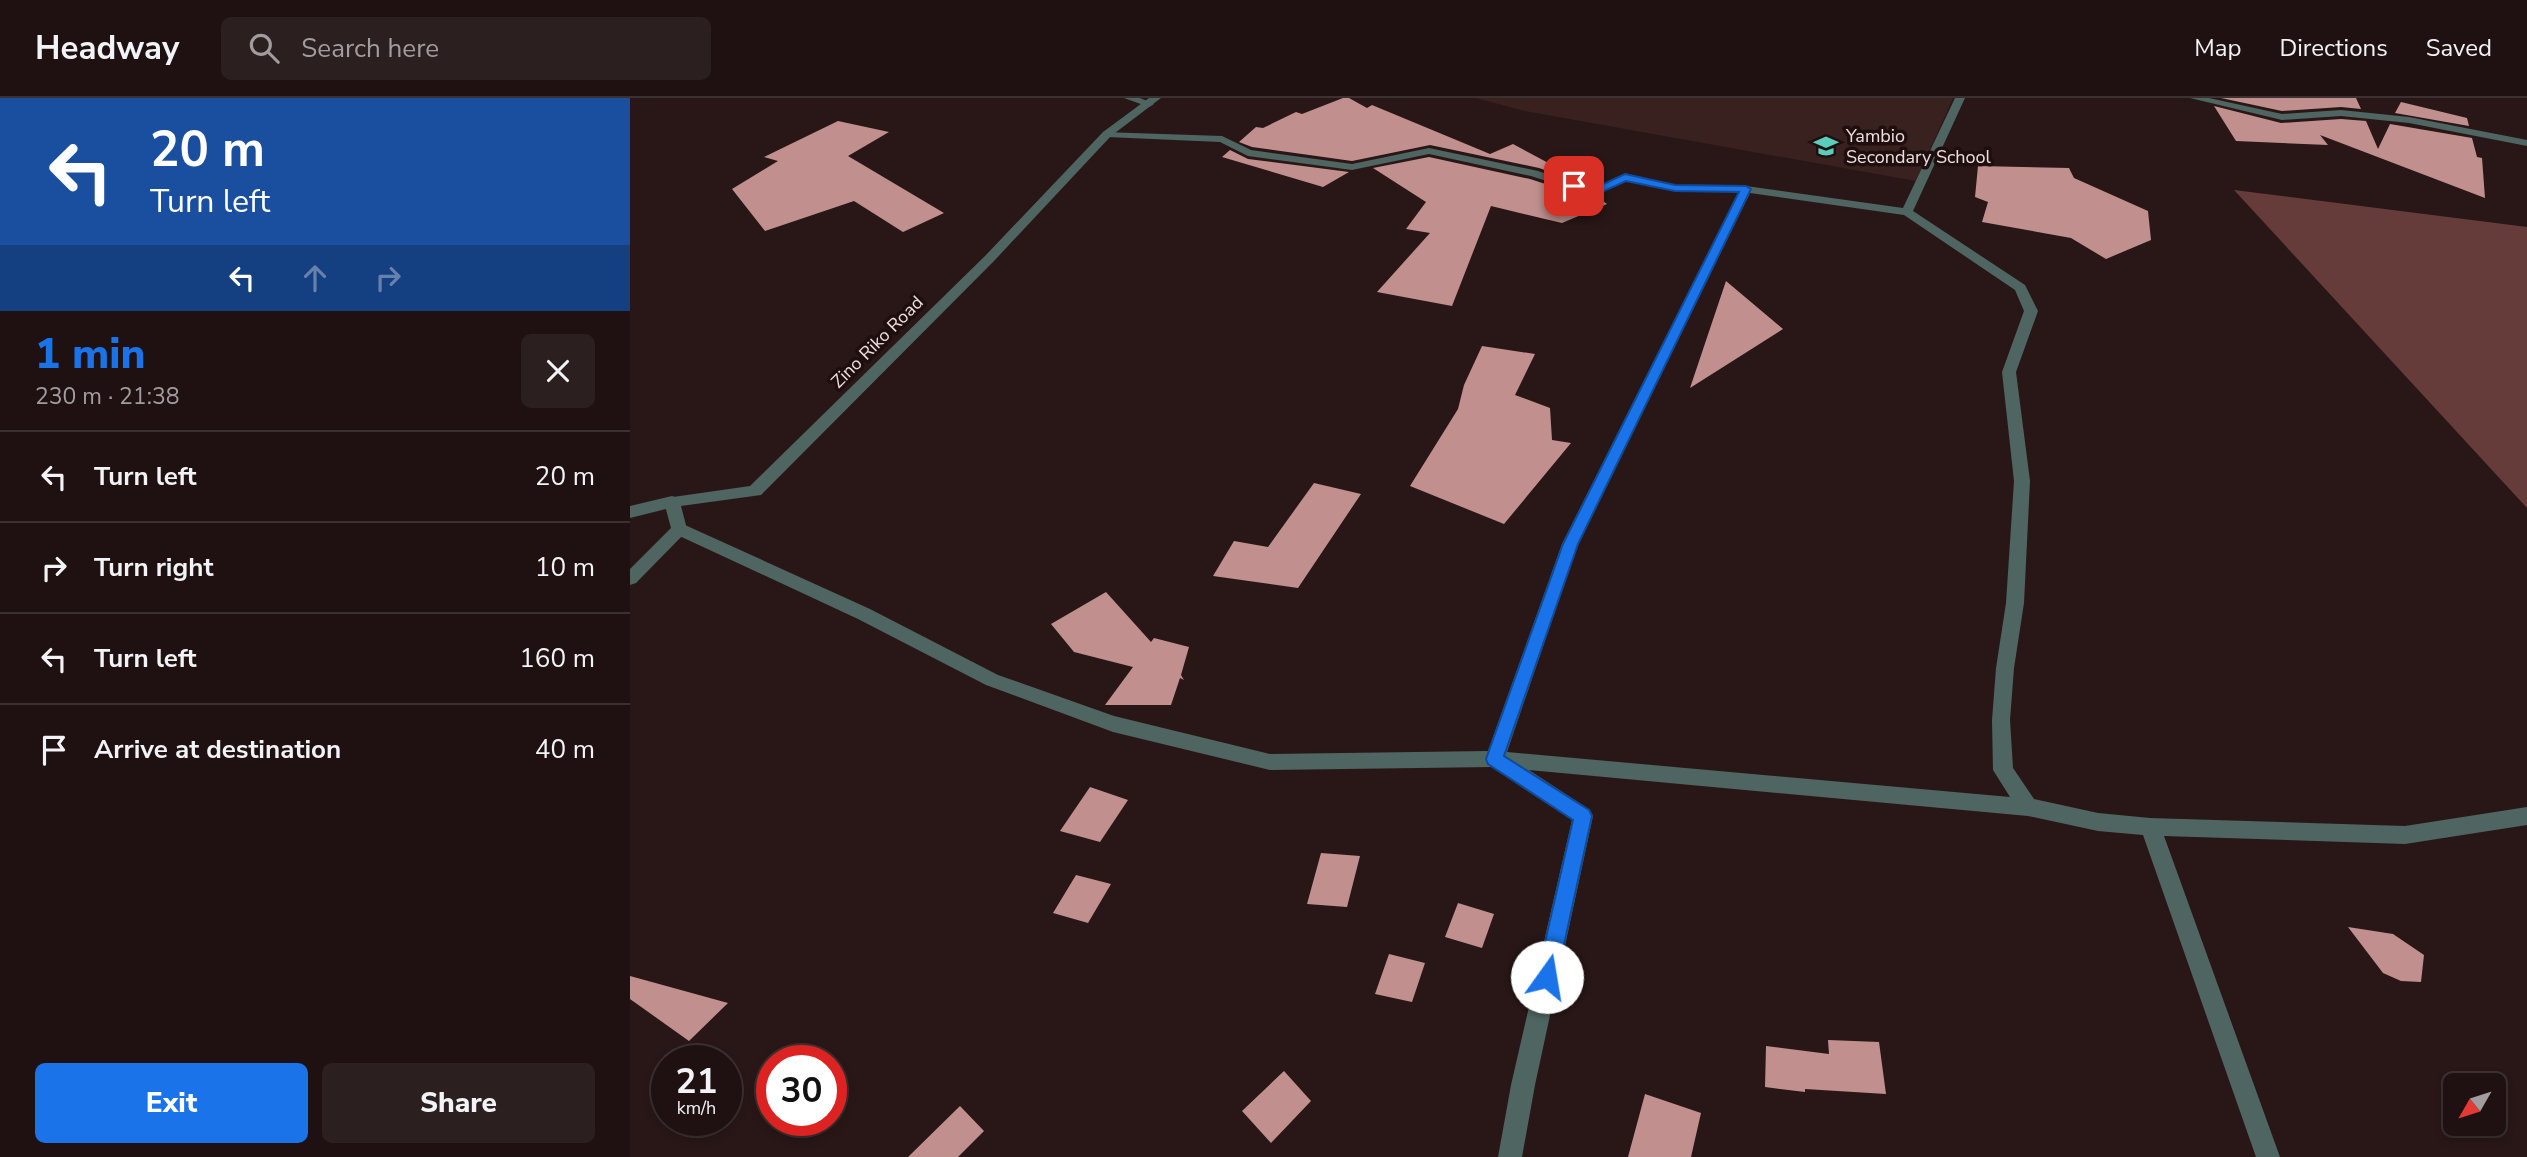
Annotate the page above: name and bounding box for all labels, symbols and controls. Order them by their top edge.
search box [221,17,711,80]
text: Headway [35,26,179,71]
icon: search [245,29,283,67]
text: Search here [301,31,439,66]
text: Map [2194,32,2241,64]
text: Directions [2279,32,2388,64]
text: Saved [2426,32,2492,64]
text: 20 m [150,116,265,183]
place label: Yambio Secondary School [1845,124,1992,169]
icon: left [35,126,126,217]
school or university icon: Yambio Secondary School [1812,132,1840,160]
pin [1544,156,1604,216]
icon: arrive [1555,167,1593,205]
text: Turn left [150,180,270,223]
icon: left [223,259,261,297]
icon: ahead [296,259,334,297]
icon: right [369,259,407,297]
street label: Zino Riko Road [826,291,928,393]
text: 1 min [35,326,145,383]
button: close [521,334,595,408]
text: 230 m · 21:38 [35,381,180,412]
icon: left [35,458,73,496]
text: Turn left [94,459,197,494]
text: 20 m [535,459,595,494]
icon: right [35,549,73,587]
text: Turn right [94,550,213,585]
text: 10 m [535,550,595,585]
icon: left [35,640,73,678]
text: Turn left [94,641,197,676]
text: 160 m [519,641,595,676]
icon: arrive [35,731,73,769]
text: Arrive at destination [94,732,341,767]
text: 40 m [535,732,595,767]
position arrow [1510,940,1584,1014]
speed limit sign: 30 [756,1045,847,1136]
text: 21 [675,1058,718,1105]
button: Exit [35,1063,308,1143]
button: Share [322,1063,595,1143]
north arrow [2443,1073,2506,1136]
map controls [2443,1073,2506,1136]
text: km/h [677,1096,716,1120]

